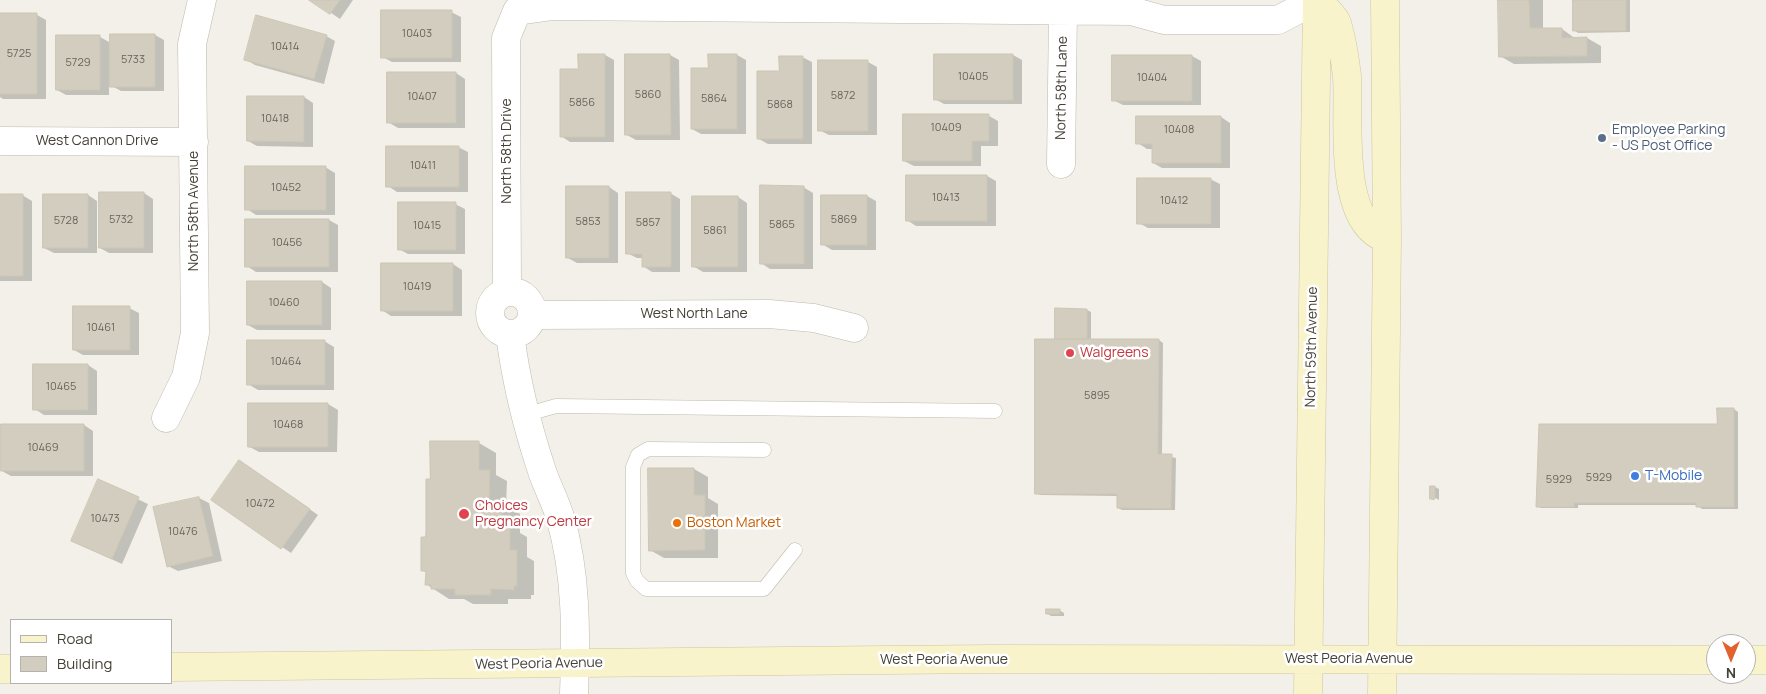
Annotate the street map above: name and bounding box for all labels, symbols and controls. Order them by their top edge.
house number: 10403 [402,27,432,41]
street label: North 58th Lane [1053,36,1071,140]
house number: 10414 [271,40,299,54]
house number: 5725 [7,47,31,61]
house number: 5733 [121,53,145,67]
house number: 5729 [66,56,90,70]
house number: 10405 [958,70,988,84]
house number: 10404 [1137,71,1167,85]
house number: 5860 [635,88,661,102]
house number: 5872 [831,89,855,103]
house number: 10407 [407,90,437,104]
house number: 5864 [701,92,727,106]
house number: 5856 [569,96,595,110]
street label: North 58th Drive [499,98,515,204]
house number: 5868 [767,98,793,112]
house number: 10418 [261,112,289,126]
house number: 10409 [930,121,962,135]
place label: Employee Parking - US Post Office [1612,122,1725,154]
house number: 10408 [1164,123,1194,137]
marker: Employee Parking - US Post Office [1596,132,1608,144]
street label: West Cannon Drive [36,133,158,149]
street label: North 58th Avenue [186,151,202,271]
house number: 10411 [410,159,436,173]
house number: 10452 [271,181,301,195]
house number: 10413 [932,191,960,205]
house number: 10412 [1160,194,1188,208]
house number: 5732 [109,213,133,227]
house number: 5869 [831,213,857,227]
house number: 5728 [54,214,78,228]
house number: 5853 [575,215,601,229]
house number: 5857 [636,216,660,230]
house number: 5865 [769,218,795,232]
house number: 10415 [413,219,441,233]
house number: 5861 [703,224,727,238]
house number: 10456 [272,236,302,250]
house number: 10419 [403,280,431,294]
street label: North 59th Avenue [1303,286,1321,408]
house number: 10460 [268,296,300,310]
street label: West North Lane [640,306,748,322]
house number: 10461 [87,321,115,335]
place label: Walgreens [1080,345,1149,361]
marker: Walgreens [1064,347,1076,359]
house number: 10464 [271,355,301,369]
house number: 10465 [46,380,76,394]
house number: 5895 [1084,389,1110,403]
house number: 10468 [273,418,303,432]
house number: 10469 [27,441,59,455]
place label: T-Mobile [1645,468,1702,484]
marker: T-Mobile [1629,470,1641,482]
house number: 5929 [1586,471,1612,485]
house number: 5929 [1546,473,1572,487]
house number: 10472 [245,497,275,511]
place label: Choices Pregnancy Center [475,498,592,530]
marker: Choices Pregnancy Center [457,507,471,521]
house number: 10473 [90,512,120,526]
place label: Boston Market [687,515,781,531]
marker: Boston Market [671,517,683,529]
house number: 10476 [168,525,198,539]
legend [10,619,172,684]
text: Road [57,628,93,649]
north arrow [1706,634,1756,684]
street label: West Peoria Avenue [1285,651,1413,667]
street label: West Peoria Avenue [880,652,1008,668]
text: Building [57,653,112,674]
street label: West Peoria Avenue [475,654,603,674]
text: N [1726,664,1736,683]

